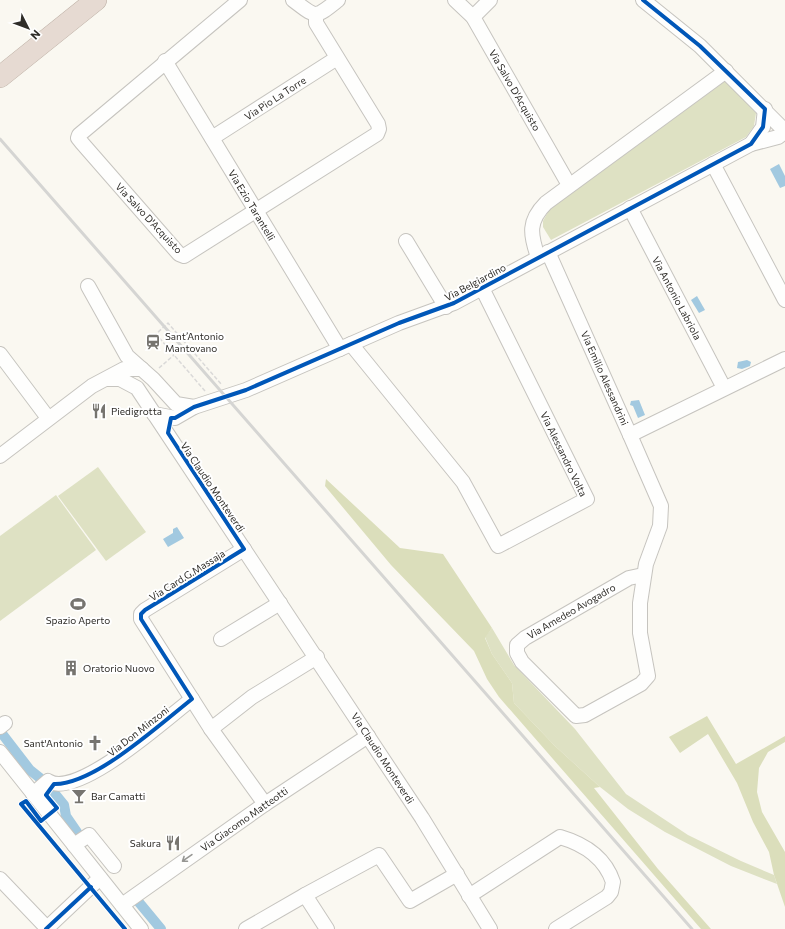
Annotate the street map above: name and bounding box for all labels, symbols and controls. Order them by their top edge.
north arrow [8,8,48,48]
text: N [28,28,43,42]
street label: Via Salvo D'Acquisto [487,47,543,133]
street label: Via Pio La Torre [242,74,308,122]
street label: Via Ezio Tarantelli [226,167,278,243]
street label: Via Salvo D'Acquisto [113,180,185,256]
street label: Via Antonio Labriola [650,254,704,342]
street label: Via Belgiardino [442,261,508,303]
street label: Via Emilio Alessandrini [579,329,631,427]
place label: Sant’Antonio Mantovano [165,330,224,354]
station icon: Sant’Antonio Mantovano [144,333,162,351]
restaurant icon: Piedigrotta [90,402,108,420]
place label: Piedigrotta [111,405,162,417]
street label: Via Alessandro Volta [538,410,590,498]
street label: Via Claudio Monteverdi [178,440,248,534]
street label: Via Card.G.Massaja [147,547,227,603]
street label: Via Amedeo Avogadro [525,581,617,641]
sports icon: Spazio Aperto [69,595,87,613]
place label: Spazio Aperto [46,614,110,626]
building icon: Oratorio Nuovo [62,659,80,677]
place label: Oratorio Nuovo [83,662,155,674]
street label: Via Don Minzoni [105,703,171,759]
street label: Via Claudio Monteverdi [349,710,417,806]
church icon: Sant'Antonio [86,734,104,752]
place label: Sant'Antonio [24,737,83,749]
street label: Via Giacomo Matteotti [198,784,290,854]
bar icon: Bar Camatti [70,787,88,805]
place label: Bar Camatti [91,790,145,802]
restaurant icon: Sakura [164,834,182,852]
place label: Sakura [130,837,161,849]
one-way arrow [182,854,193,862]

